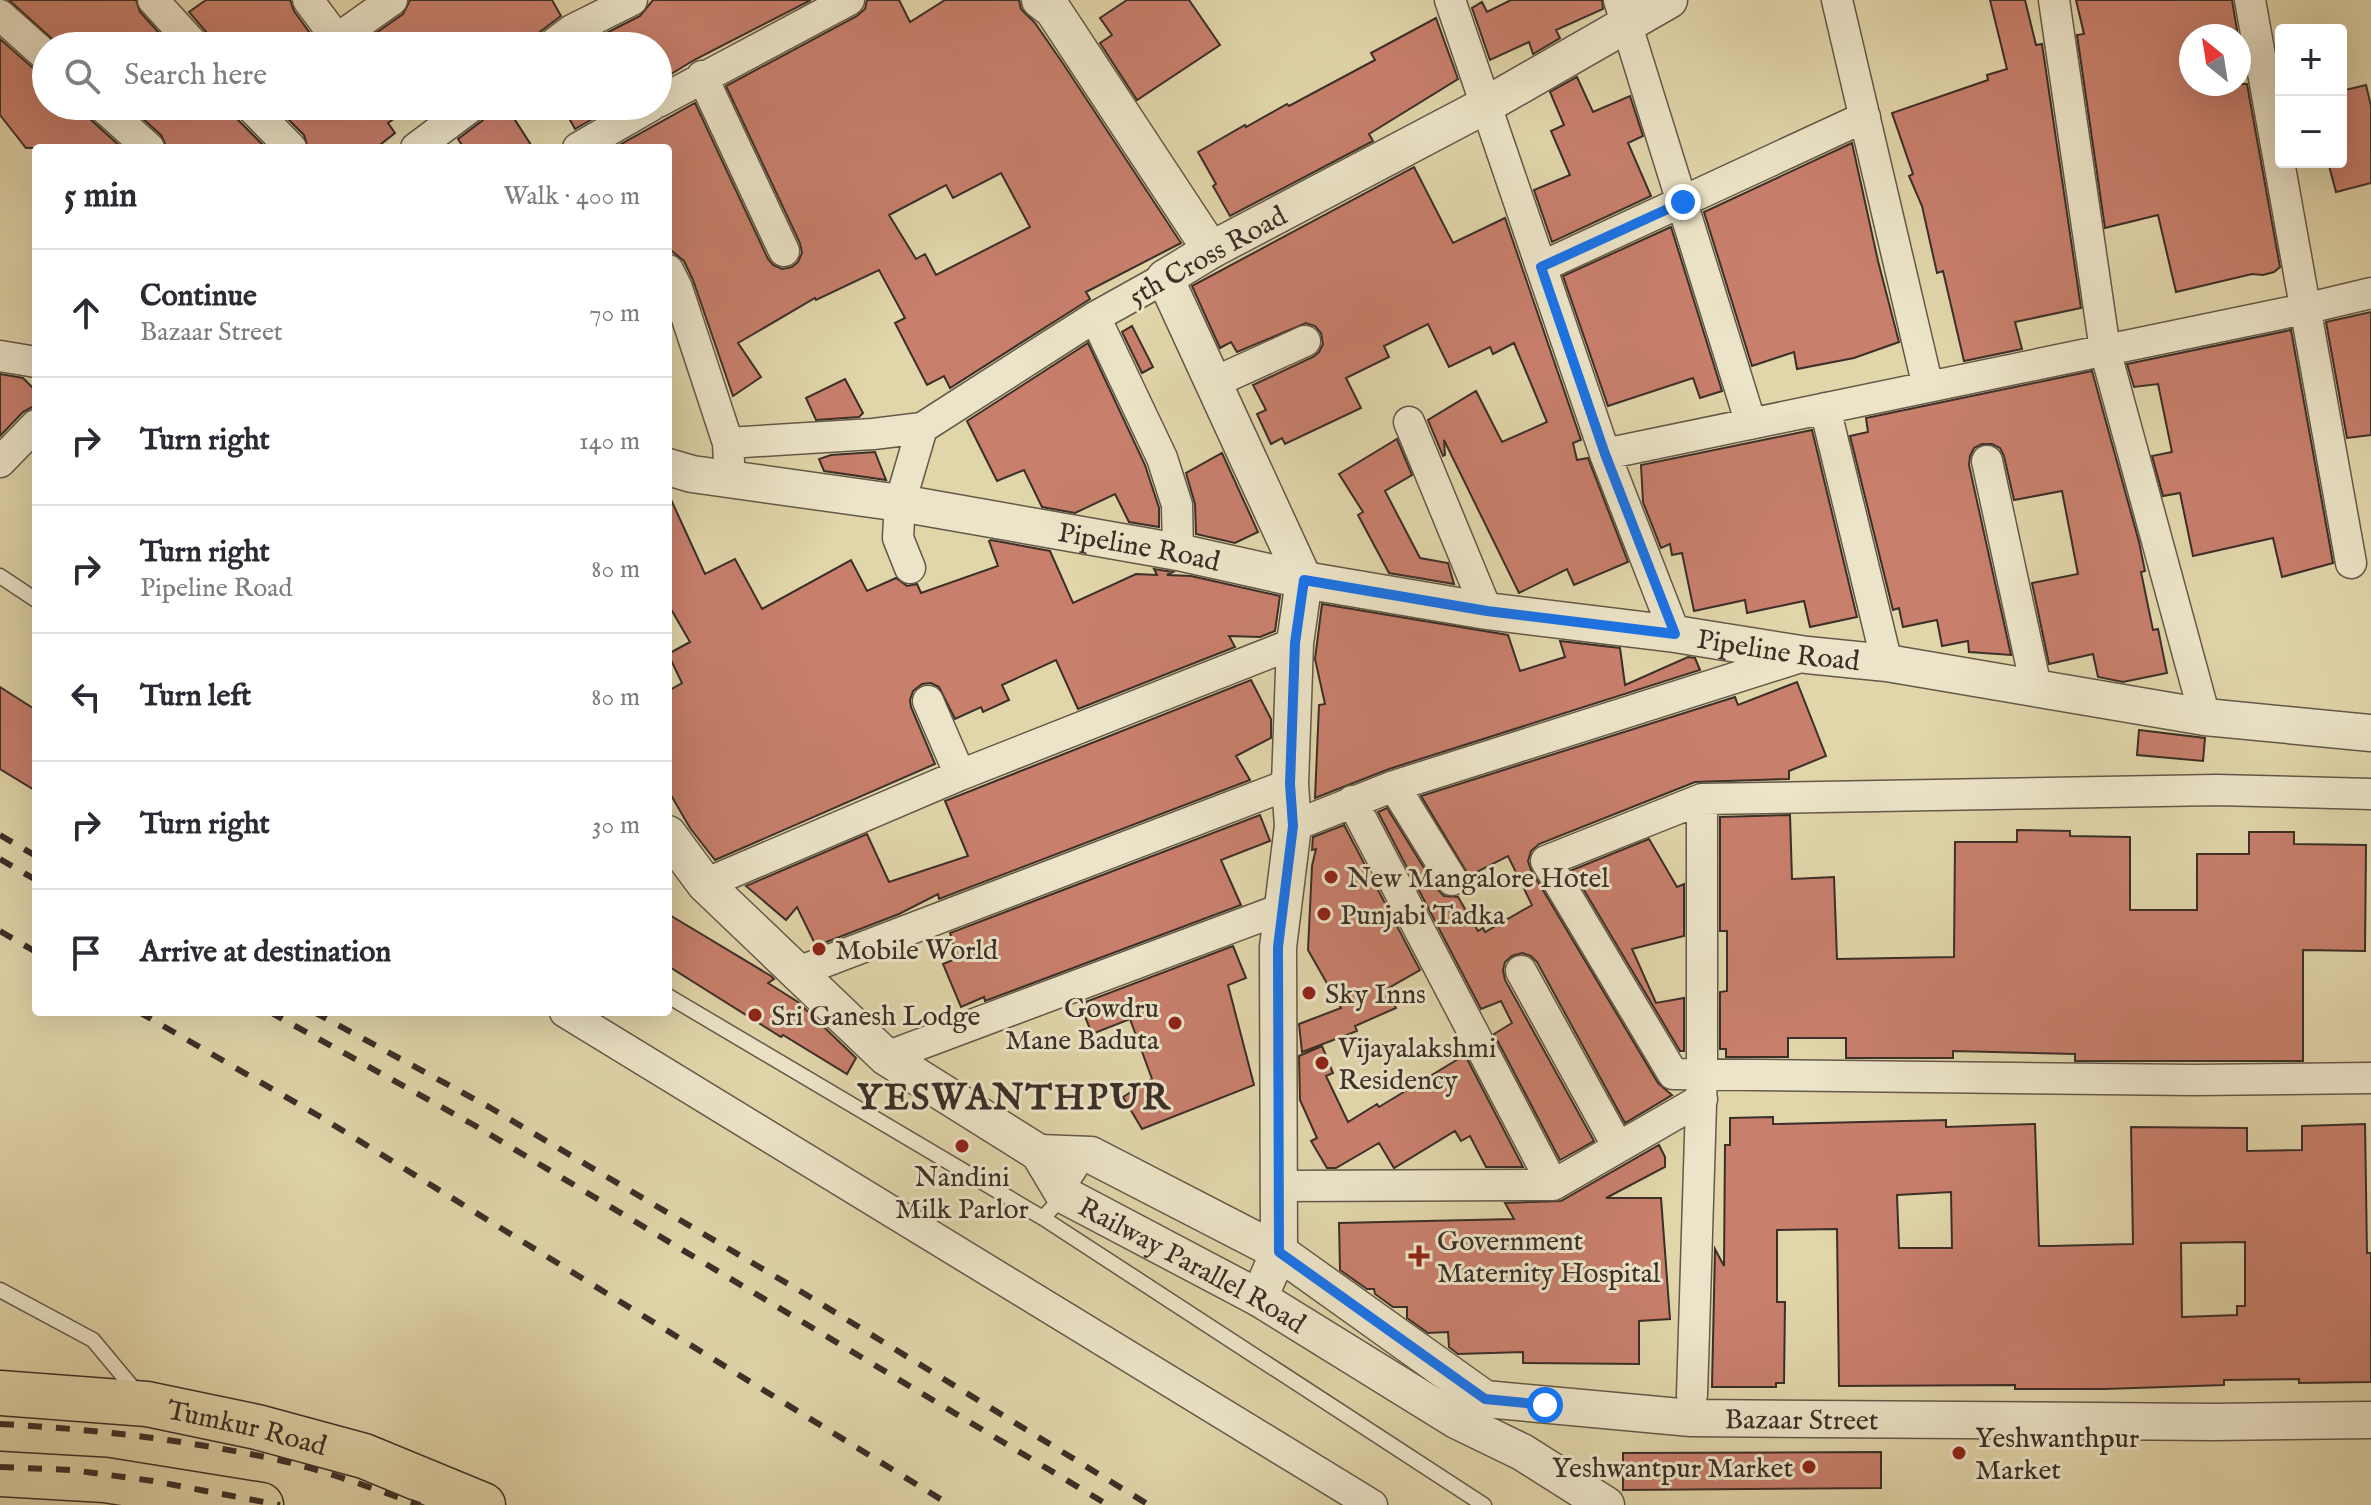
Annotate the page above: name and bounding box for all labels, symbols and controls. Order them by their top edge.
north arrow [2179,24,2251,96]
map controls [2275,24,2347,168]
button: + [2275,24,2347,96]
search box [32,32,672,120]
icon: search [60,54,104,98]
text: Search here [124,57,267,95]
button: − [2275,96,2347,168]
text: 5 min [64,175,137,218]
text: Walk · 400 m [503,180,640,213]
route end [1665,184,1701,220]
street label: 5th Cross Road [1123,199,1293,315]
text: Continue [140,278,257,316]
icon: ahead [64,291,108,335]
text: 70 m [589,297,640,330]
text: Bazaar Street [140,316,283,349]
icon: right [64,419,108,463]
text: Turn right [140,422,270,460]
text: 140 m [579,425,640,458]
street label: Pipeline Road [1055,516,1223,581]
text: Turn right [140,534,270,572]
icon: right [64,547,108,591]
text: 80 m [591,553,640,586]
text: Pipeline Road [140,572,292,605]
street label: Pipeline Road [1694,623,1861,680]
icon: left [64,675,108,719]
text: Turn left [140,678,251,716]
text: 80 m [591,681,640,714]
icon: right [64,803,108,847]
text: Turn right [140,806,270,844]
text: 30 m [592,809,640,842]
place label: New Mangalore Hotel [1347,862,1609,897]
marker: New Mangalore Hotel [1322,868,1340,886]
place label: Punjabi Tadka [1340,899,1506,934]
marker: Punjabi Tadka [1315,905,1333,923]
icon: arrive [64,931,108,975]
text: Arrive at destination [140,934,391,972]
place label: Mobile World [835,934,998,969]
marker: Mobile World [810,940,828,958]
place label: Sky Inns [1325,978,1426,1013]
marker: Sky Inns [1300,984,1318,1002]
place label: Gowdru Mane Baduta [1005,992,1160,1059]
place label: Sri Ganesh Lodge [771,1000,981,1035]
marker: Sri Ganesh Lodge [746,1006,764,1024]
marker: Gowdru Mane Baduta [1166,1014,1184,1032]
place label: Vijayalakshmi Residency [1337,1032,1496,1099]
marker: Vijayalakshmi Residency [1313,1054,1331,1072]
district label: YESWANTHPUR [857,1076,1171,1122]
marker: Nandini Milk Parlor [953,1137,971,1155]
place label: Nandini Milk Parlor [895,1161,1029,1228]
street label: Railway Parallel Road [1072,1191,1311,1343]
place label: Government Maternity Hospital [1437,1225,1661,1292]
marker: Government Maternity Hospital [1408,1245,1430,1267]
route start [1527,1387,1563,1423]
street label: Tumkur Road [163,1394,330,1465]
street label: Bazaar Street [1724,1403,1879,1439]
place label: Yeshwanthpur Market [1975,1422,2139,1489]
marker: Yeshwanthpur Market [1950,1444,1968,1462]
place label: Yeshwantpur Market [1552,1452,1793,1487]
marker: Yeshwantpur Market [1800,1458,1818,1476]

